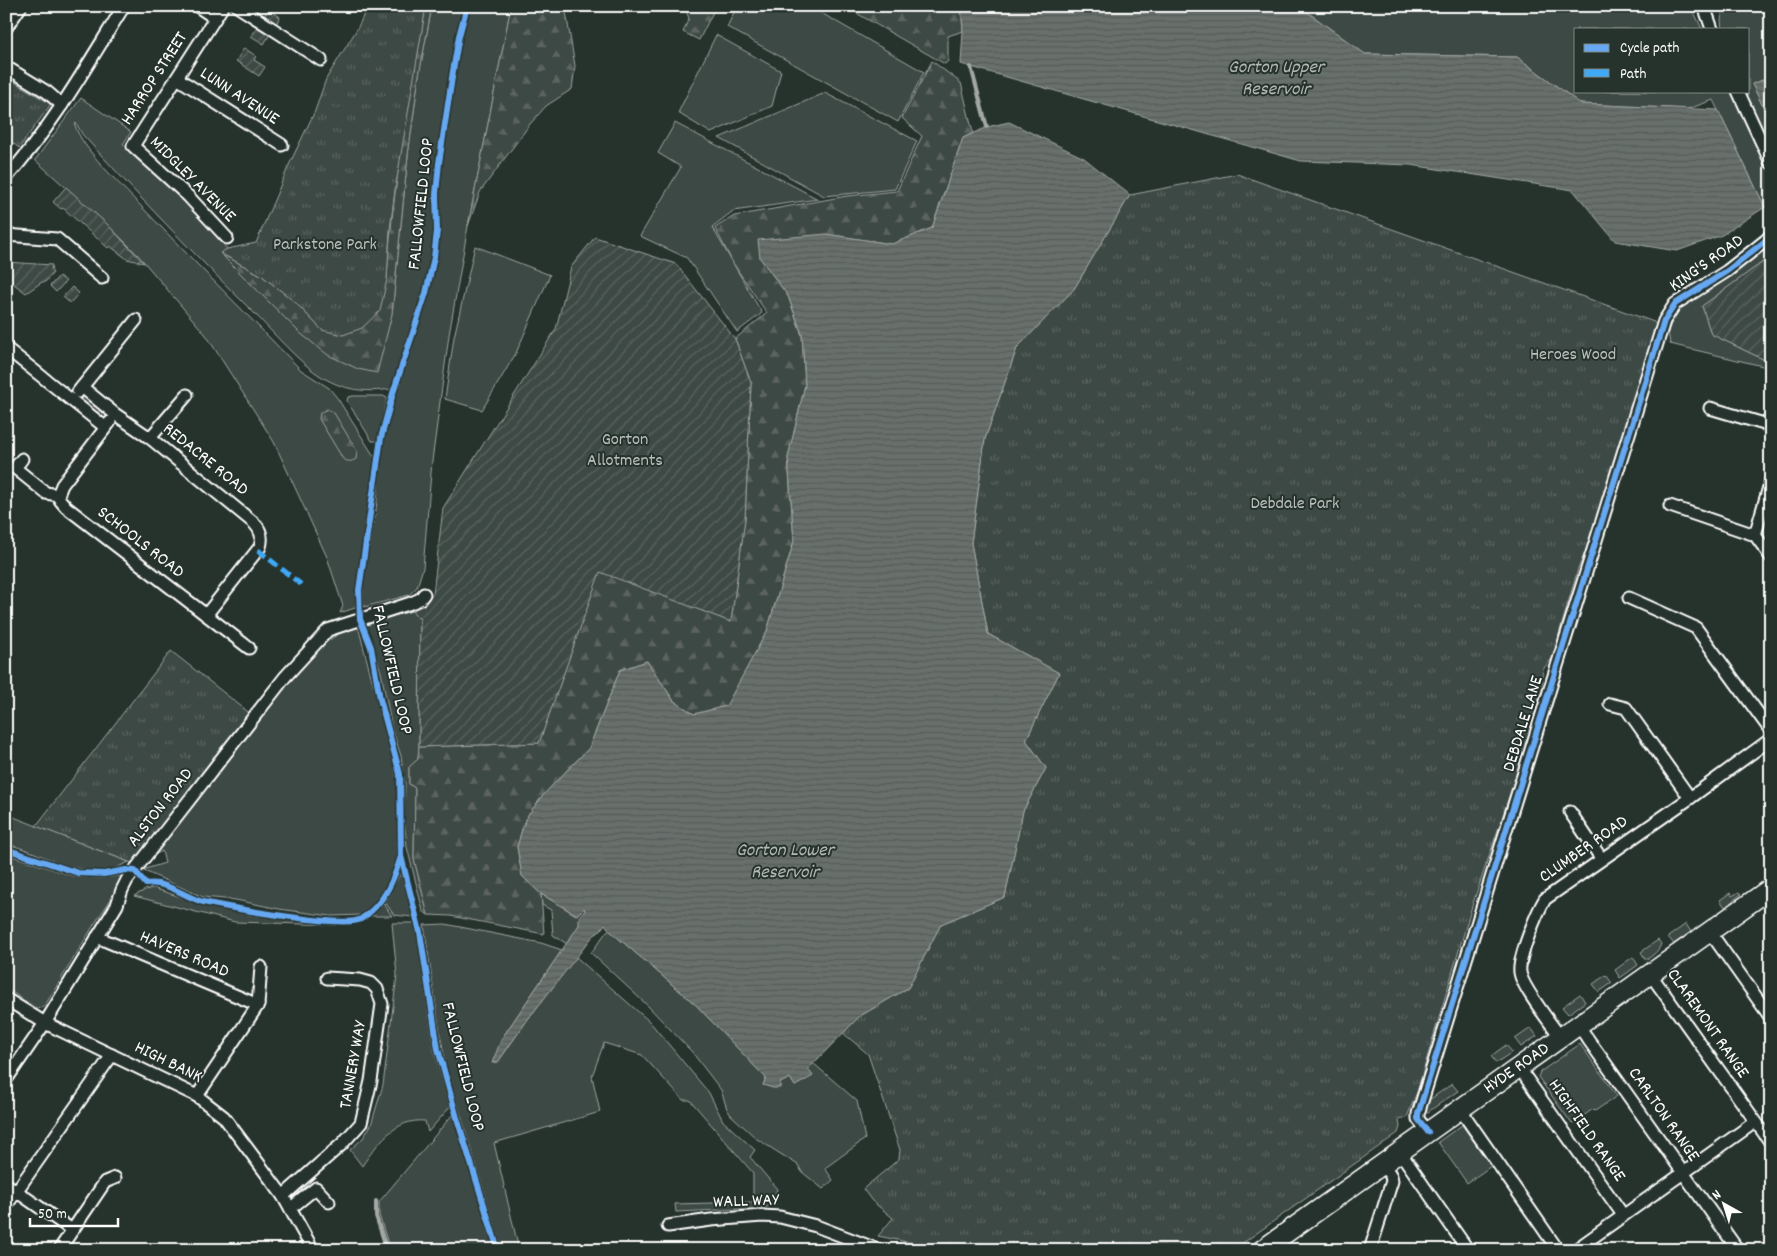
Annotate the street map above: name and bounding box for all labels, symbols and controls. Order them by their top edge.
street label: HARROP STREET [115,27,195,131]
legend [1574,28,1750,92]
text: Cycle path [1620,38,1680,60]
water label: Gorton Upper Reservoir [1228,55,1326,104]
street label: LUNN AVENUE [194,62,284,132]
text: Path [1620,64,1646,86]
street label: MIDGLEY AVENUE [143,131,241,229]
street label: FALLOWFIELD LOOP [403,137,441,271]
street label: KING'S ROAD [1665,229,1749,299]
park label: Parkstone Park [273,233,377,258]
park label: Heroes Wood [1530,343,1616,368]
street label: REDACRE ROAD [157,417,253,503]
park label: Gorton Allotments [587,428,663,474]
park label: Debdale Park [1251,492,1339,517]
street label: SCHOOLS ROAD [91,501,189,585]
street label: FALLOWFIELD LOOP [364,603,418,737]
street label: DEBDALE LANE [1498,673,1550,775]
street label: ALSTON ROAD [122,763,200,853]
street label: CLUMBER ROAD [1535,810,1633,890]
water label: Gorton Lower Reservoir [736,838,836,887]
street label: HAVERS ROAD [135,925,233,985]
street label: CLAREMONT RANGE [1660,964,1754,1084]
street label: FALLOWFIELD LOOP [434,1000,490,1134]
street label: TANNERY WAY [334,1018,374,1111]
street label: HIGH BANK [130,1036,206,1090]
street label: HYDE ROAD [1479,1037,1555,1101]
street label: CARLTON RANGE [1621,1063,1705,1167]
street label: HIGHFIELD RANGE [1541,1075,1631,1187]
north arrow [1700,1178,1750,1228]
text: N [1708,1185,1726,1205]
street label: WALL WAY [713,1188,781,1216]
scale bar [30,1196,118,1228]
text: 50 m [38,1204,67,1226]

